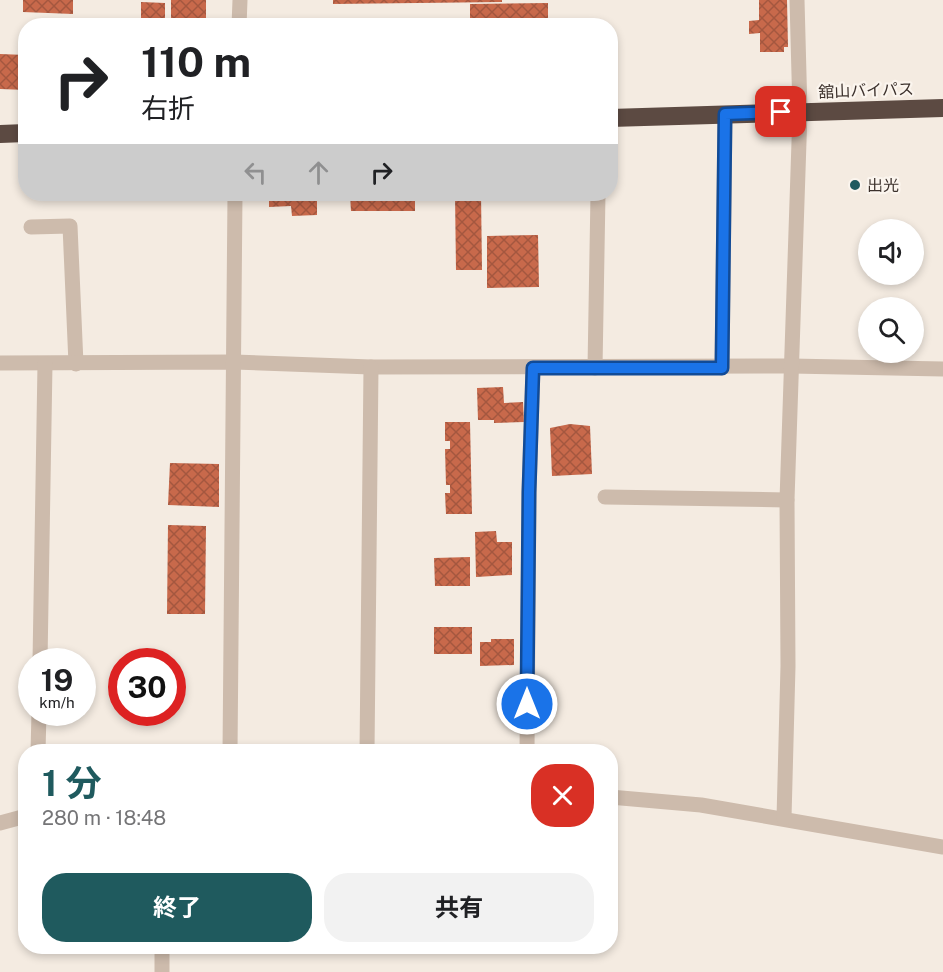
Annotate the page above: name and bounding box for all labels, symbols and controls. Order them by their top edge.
text: 110 m [141,37,251,86]
icon: right [42,42,120,120]
street label: 舘山バイパス [818,79,914,102]
pin [755,86,806,137]
text: 右折 [141,92,195,124]
icon: arrive [764,95,797,128]
icon: left [239,156,272,189]
icon: ahead [302,156,335,189]
icon: right [365,156,398,189]
place label: 出光 [867,176,899,195]
marker: 出光 [848,178,862,192]
map controls [858,219,924,363]
button: sound [858,219,924,285]
button: search [858,297,924,363]
speed limit sign: 30 [108,648,186,726]
text: 19 [41,662,73,698]
position arrow [495,672,559,736]
text: km/h [39,694,75,711]
text: 1 分 [42,762,102,804]
button: close [531,764,594,827]
text: 280 m · 18:48 [42,806,166,830]
button: 終了 [42,873,312,942]
button: 共有 [324,873,594,942]

